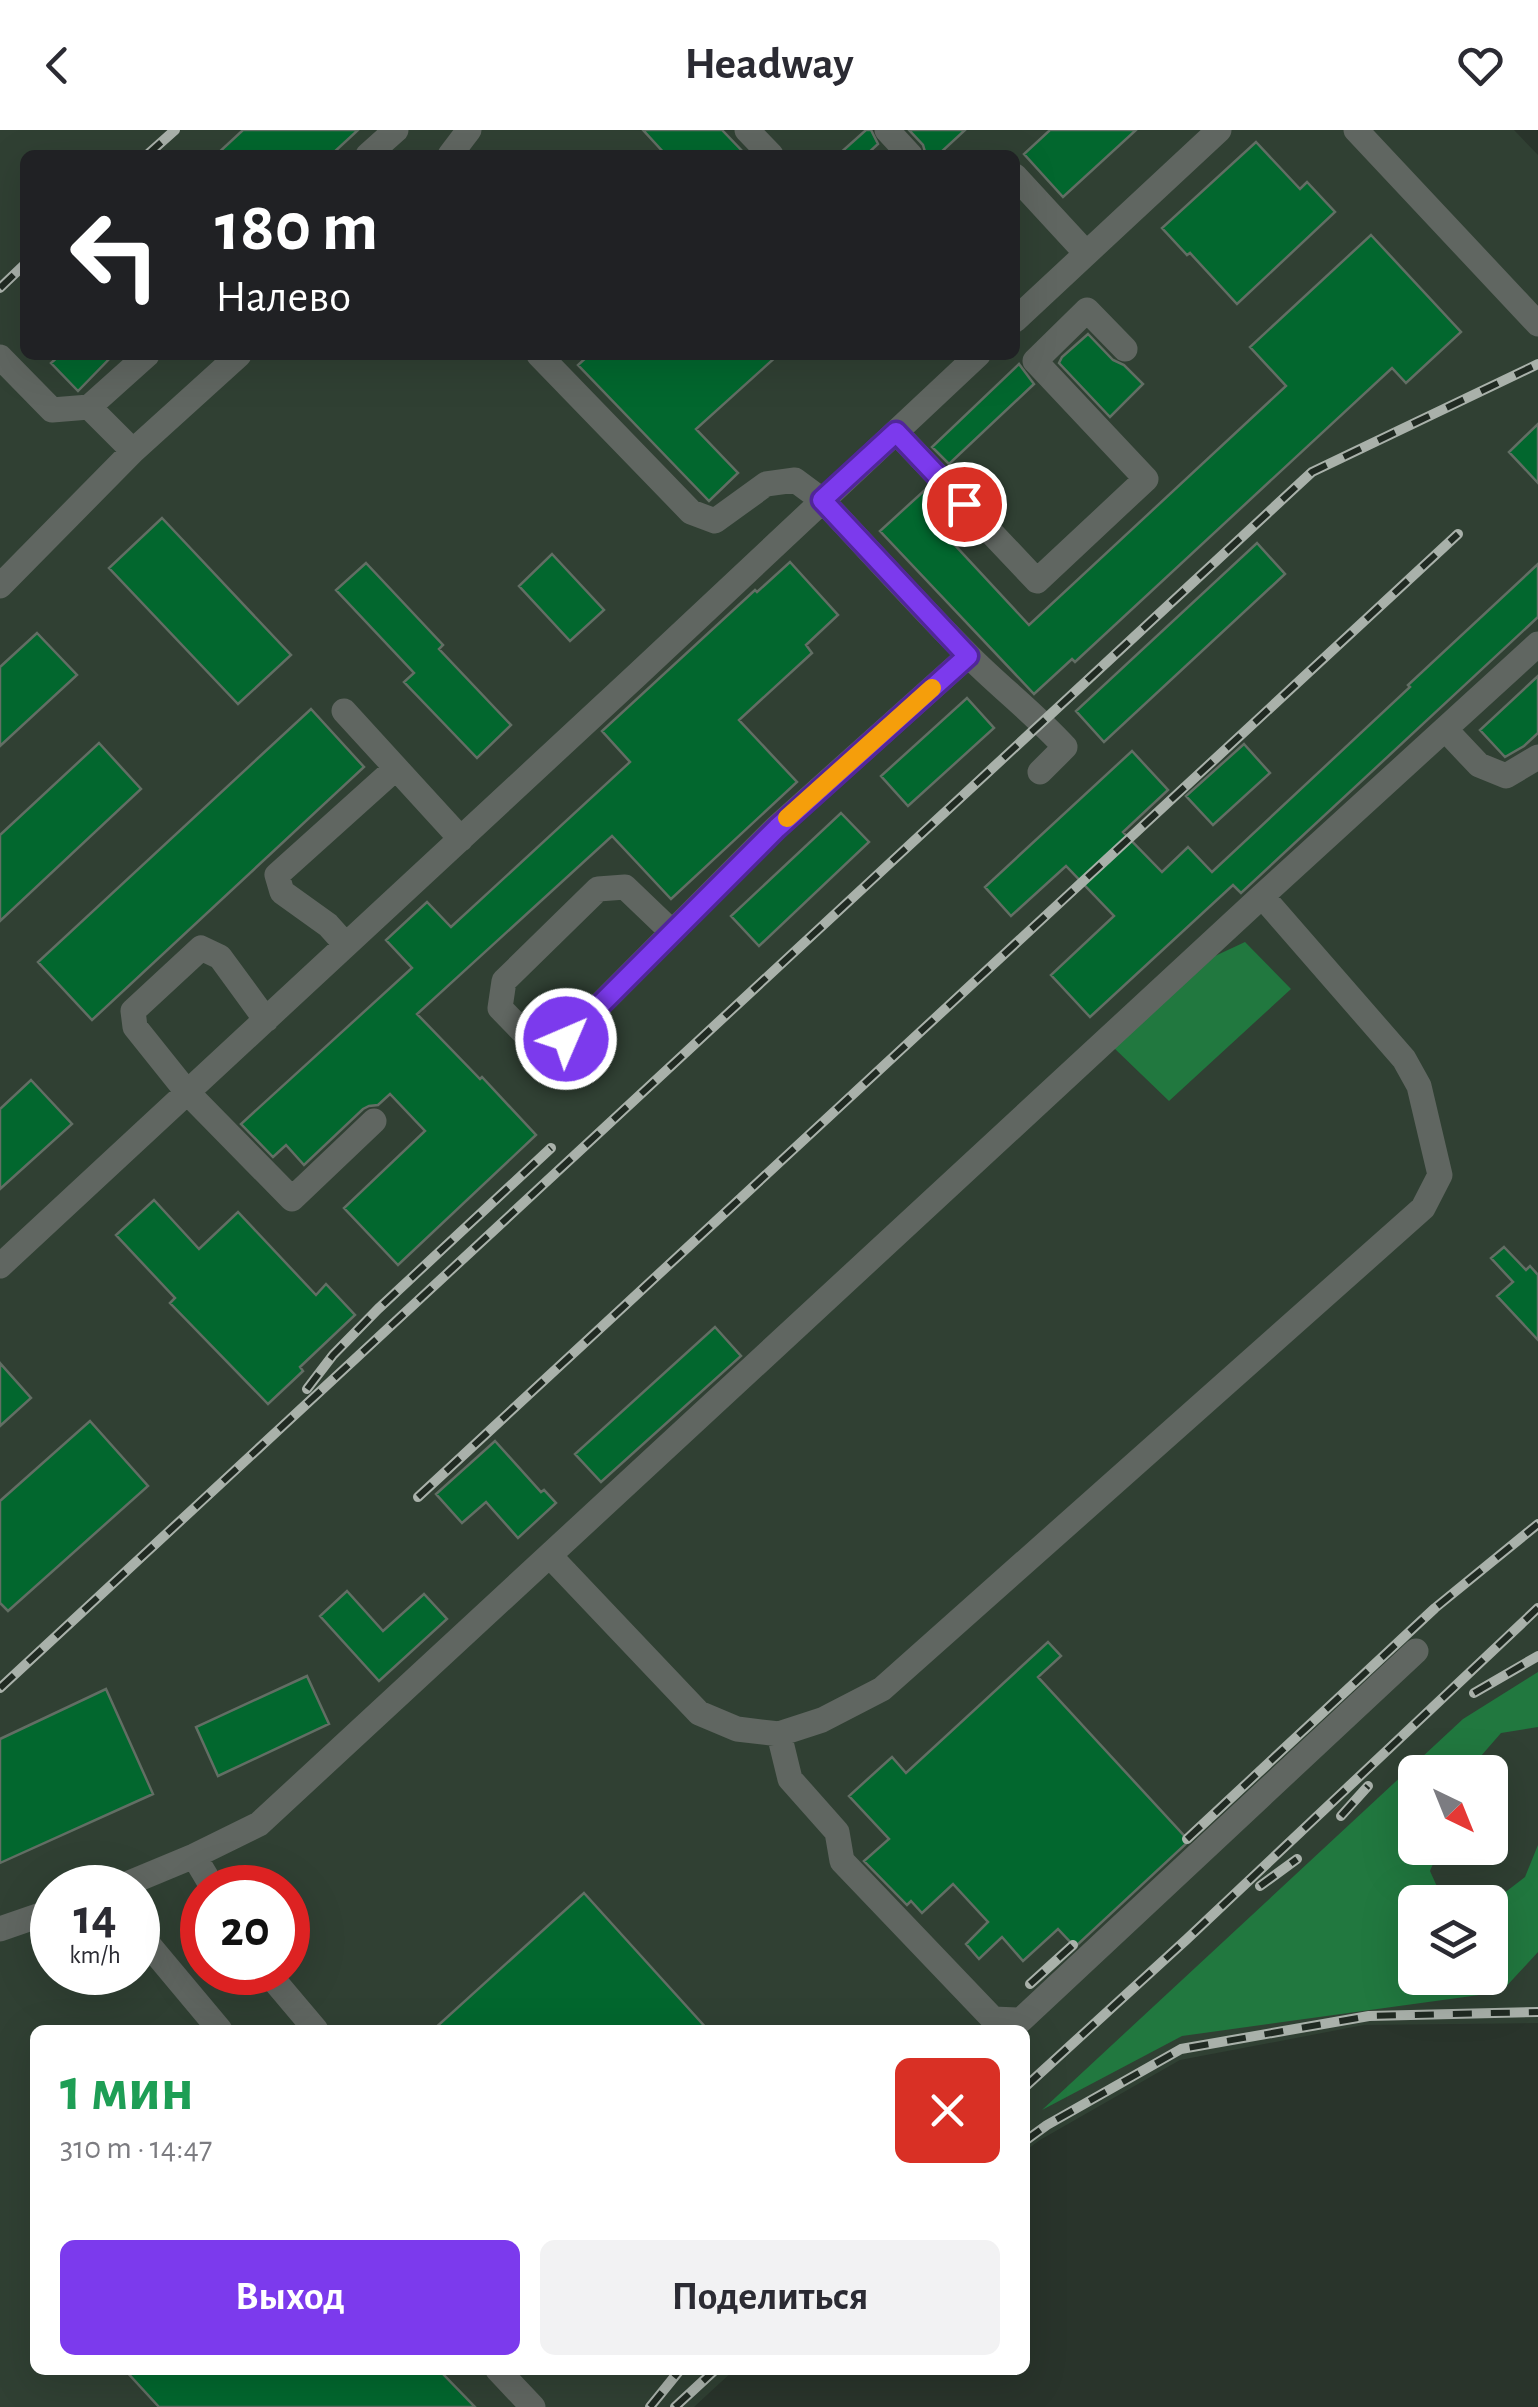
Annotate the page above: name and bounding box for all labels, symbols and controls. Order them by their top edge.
icon: back [30,38,85,93]
icon: heart [1453,38,1508,93]
text: Headway [684,42,854,87]
icon: left [50,190,180,320]
text: 180 m [215,193,378,263]
text: Налево [215,275,351,320]
pin [922,462,1007,547]
icon: arrive [937,477,992,532]
position arrow [514,987,618,1091]
north arrow [1398,1755,1508,1865]
map controls [1398,1755,1508,1995]
speed limit sign: 20 [180,1865,310,1995]
button: layers [1398,1885,1508,1995]
text: 14 [73,1893,117,1943]
text: km/h [69,1943,121,1968]
button: close [895,2058,1000,2163]
text: 1 мин [60,2061,194,2121]
text: 310 m · 14:47 [60,2132,212,2164]
button: Выход [60,2240,520,2355]
button: Поделиться [540,2240,1000,2355]

